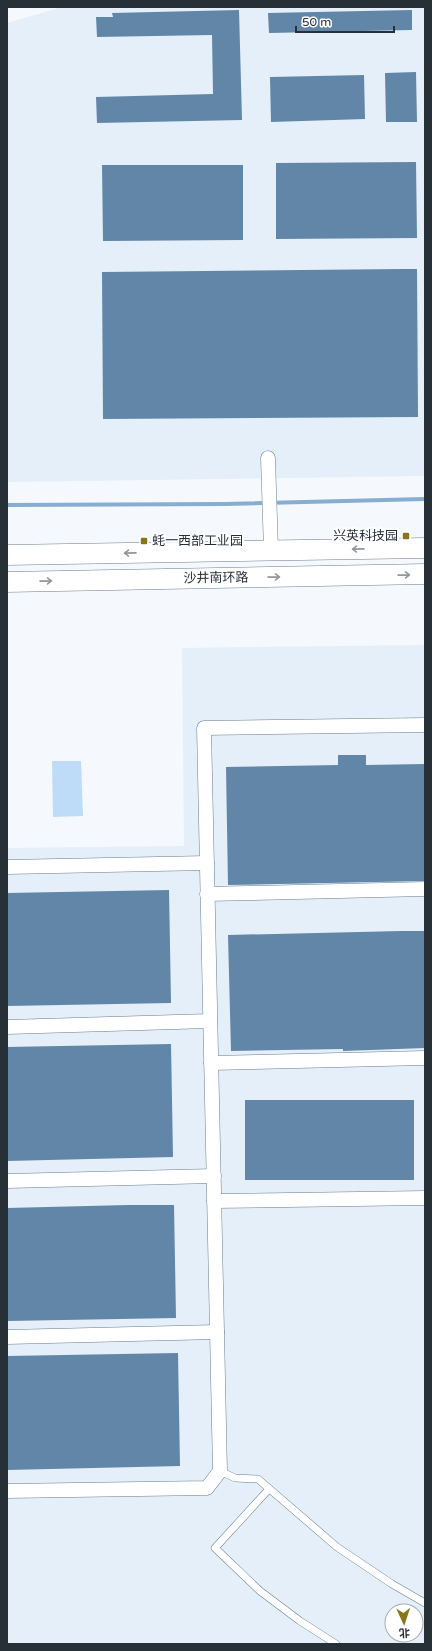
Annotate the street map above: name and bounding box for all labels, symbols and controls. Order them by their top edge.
scale bar [296,8,394,34]
text: 50 m [302,15,331,29]
place label: 兴英科技园 [333,528,398,544]
marker: 兴英科技园 [401,531,411,541]
place label: 蚝一西部工业园 [152,533,243,549]
marker: 蚝一西部工业园 [139,536,149,546]
one-way arrow [352,545,365,553]
one-way arrow [124,549,137,557]
street label: 沙井南环路 [183,569,249,587]
one-way arrow [397,571,410,578]
one-way arrow [267,573,280,581]
one-way arrow [39,577,52,585]
north arrow [384,1603,424,1643]
text: 北 [399,1626,410,1639]

